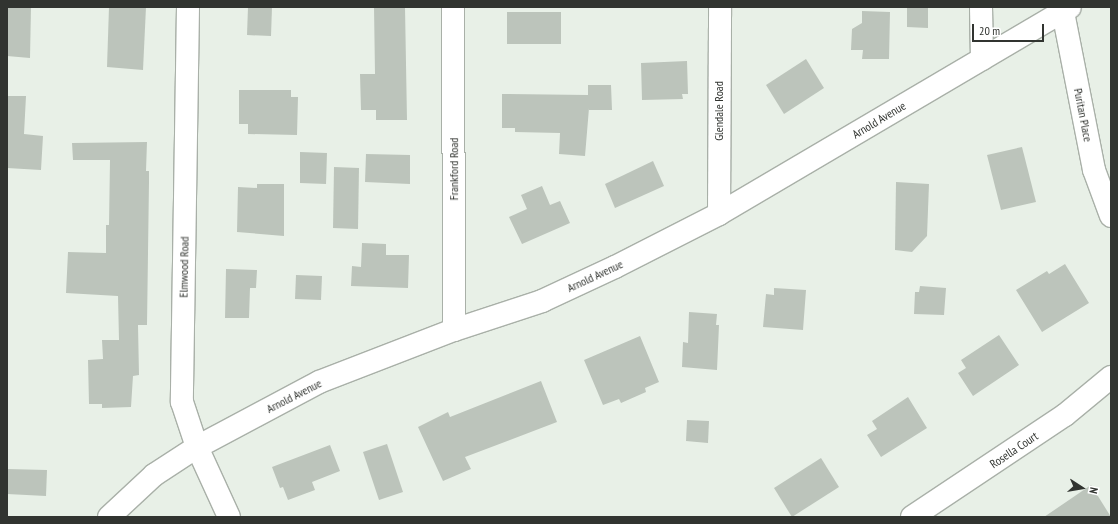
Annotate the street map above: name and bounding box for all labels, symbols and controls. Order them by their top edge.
scale bar [974,16,1046,42]
text: 20 m [979,23,1000,38]
street label: Glendale Road [712,81,726,141]
street label: Puritan Place [1071,87,1095,143]
street label: Arnold Avenue [849,98,909,142]
street label: Frankford Road [447,138,461,200]
street label: Elmwood Road [176,236,192,298]
street label: Arnold Avenue [565,257,625,295]
street label: Arnold Avenue [264,376,324,416]
street label: Rosella Court [987,429,1041,471]
north arrow [1062,468,1102,508]
text: N [1086,486,1101,495]

